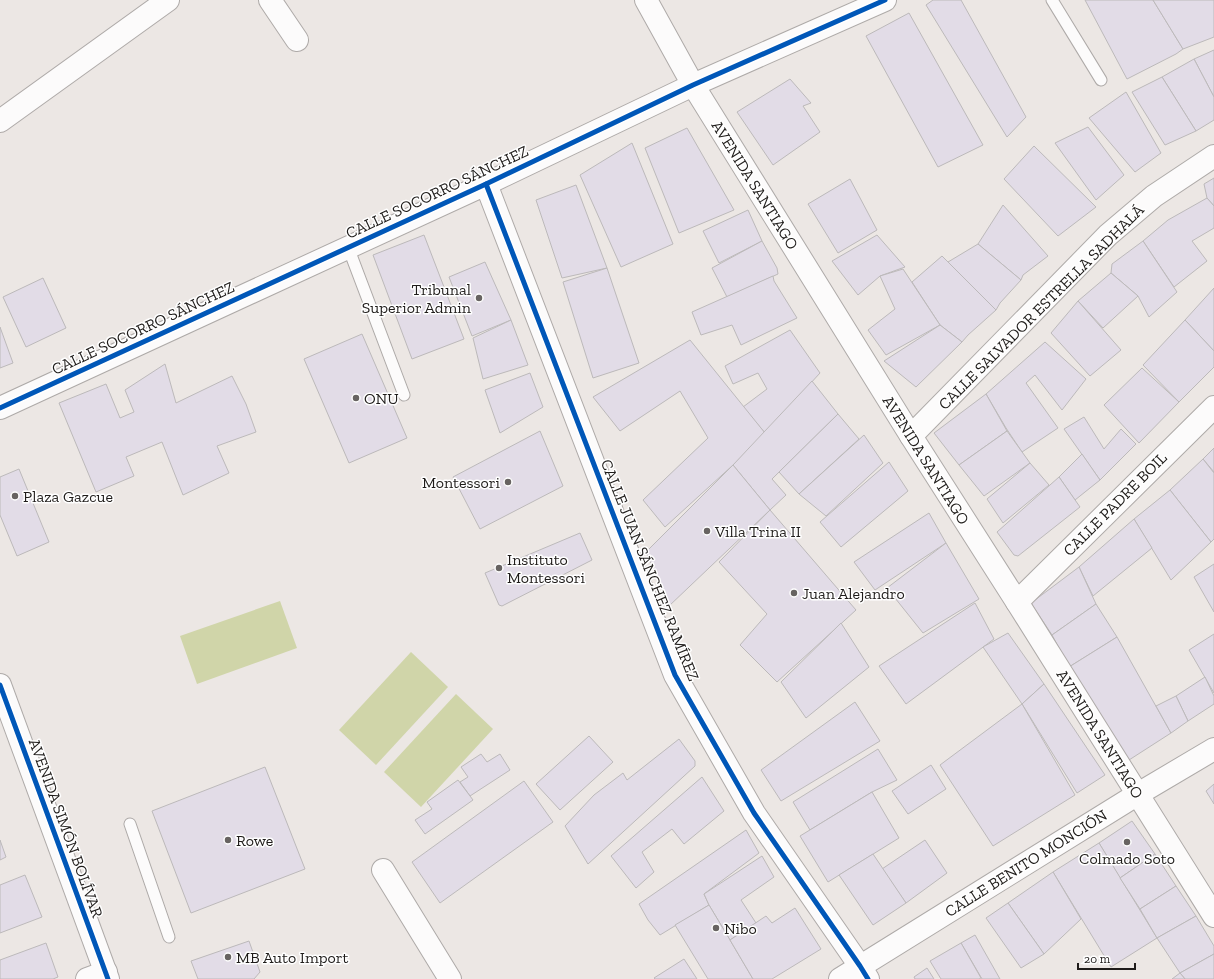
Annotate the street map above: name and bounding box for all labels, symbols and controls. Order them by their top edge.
street label: AVENIDA SANTIAGO [708,117,803,253]
street label: CALLE SOCORRO SÁNCHEZ [343,141,531,243]
street label: CALLE SALVADOR ESTRELLA SADHALÁ [934,200,1148,414]
street label: CALLE SOCORRO SÁNCHEZ [49,277,237,379]
place label: Tribunal Superior Admin [362,280,472,317]
marker: Tribunal Superior Admin [474,293,484,303]
place label: ONU [364,389,399,408]
street label: AVENIDA SANTIAGO [879,392,974,528]
marker: ONU [351,393,361,403]
street label: CALLE PADRE BOIL [1059,448,1171,560]
street label: CALLE JUAN SÁNCHEZ RAMÍREZ [597,456,703,684]
place label: Montessori [422,473,501,492]
marker: Montessori [503,477,513,487]
place label: Plaza Gazcue [23,487,113,506]
marker: Plaza Gazcue [10,491,20,501]
place label: Villa Trina II [714,522,801,541]
marker: Villa Trina II [702,526,712,536]
place label: Instituto Montessori [507,550,586,587]
marker: Instituto Montessori [494,563,504,573]
place label: Juan Alejandro [802,584,905,603]
marker: Juan Alejandro [789,588,799,598]
street label: AVENIDA SANTIAGO [1053,666,1148,802]
street label: AVENIDA SIMÓN BOLÍVAR [25,736,107,920]
street label: CALLE BENITO MONCIÓN [941,805,1111,921]
place label: Rowe [236,831,273,850]
marker: Rowe [223,835,233,845]
marker: Colmado Soto [1122,837,1132,847]
place label: Colmado Soto [1079,849,1175,868]
place label: Nibo [724,919,757,938]
marker: Nibo [711,923,721,933]
scale bar [1078,945,1135,971]
place label: MB Auto Import [236,948,348,967]
marker: MB Auto Import [223,952,233,962]
text: 20 m [1084,952,1111,966]

